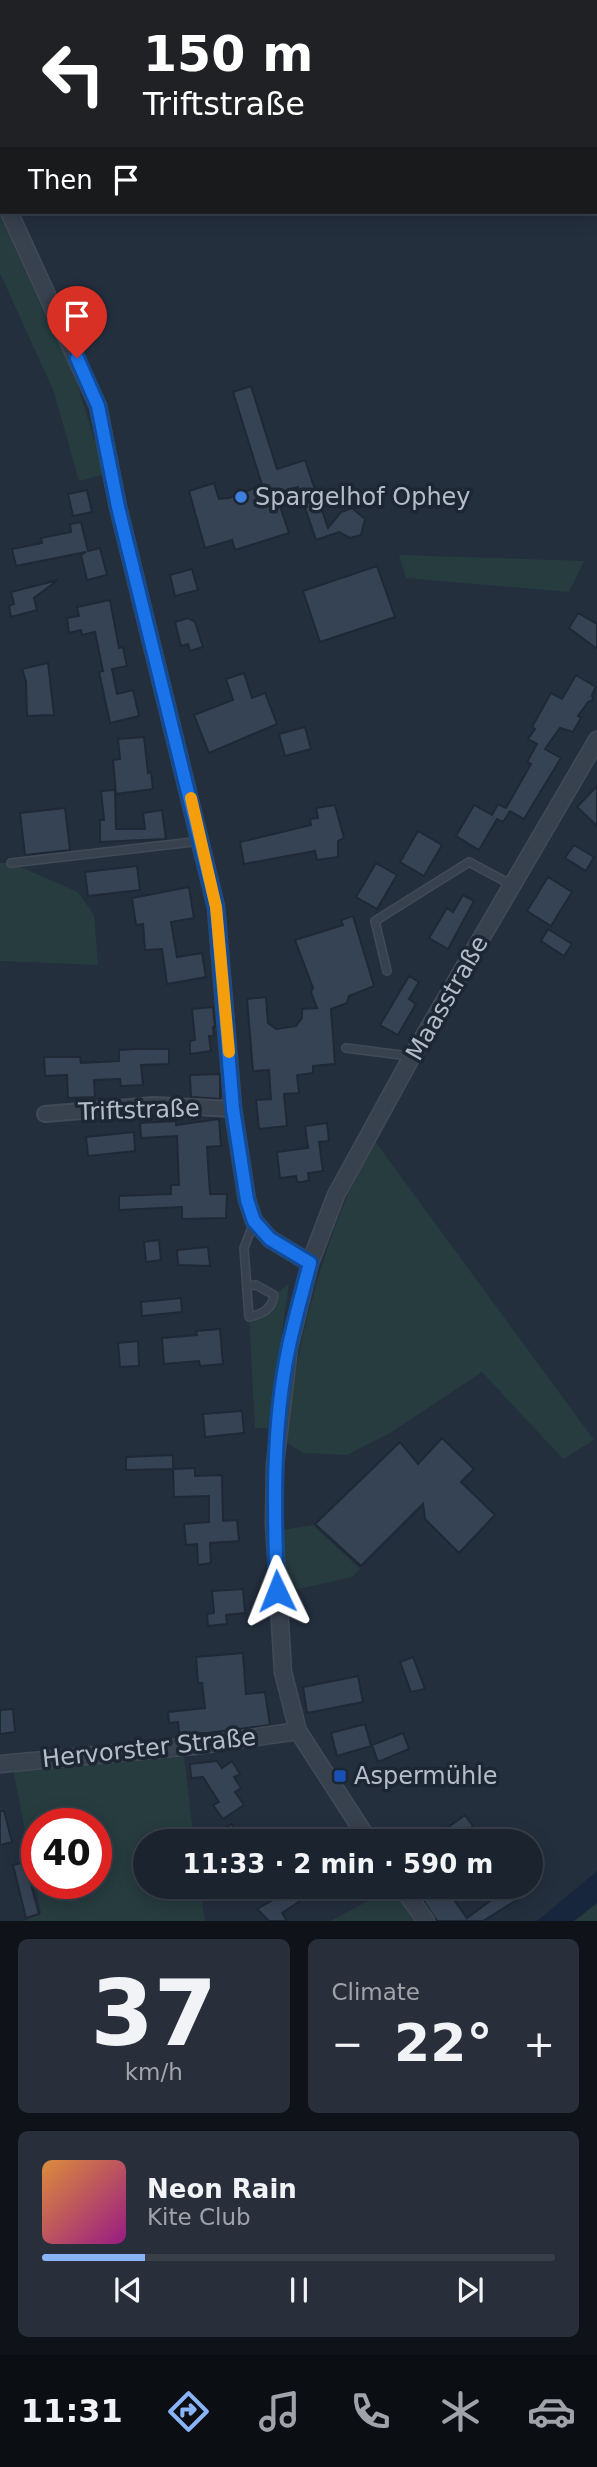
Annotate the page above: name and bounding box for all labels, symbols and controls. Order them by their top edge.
text: 150 m [143,26,313,83]
icon: left [28,28,119,119]
text: Triftstraße [143,85,305,123]
icon: arrive [107,161,145,199]
text: Then [28,165,93,195]
pin [47,286,107,358]
icon: arrive [58,297,96,335]
place label: Spargelhof Ophey [255,483,471,511]
marker: Spargelhof Ophey [233,489,249,505]
street label: Maasstraße [400,931,494,1065]
street label: Triftstraße [77,1094,200,1126]
position arrow [240,1554,314,1628]
street label: Hervorster Straße [41,1723,257,1773]
place label: Aspermühle [354,1762,498,1790]
marker: Aspermühle [332,1768,348,1784]
speed limit sign: 40 [21,1808,112,1899]
text: 11:33 · 2 min · 590 m [183,1849,493,1879]
text: 37 [90,1961,217,2066]
text: Climate [332,1979,420,2005]
text: 22° [394,2013,492,2073]
text: − [332,2022,363,2066]
text: + [523,2022,555,2066]
text: km/h [125,2059,183,2085]
text: Neon Rain [147,2174,297,2204]
text: Kite Club [147,2204,251,2230]
icon: previous [109,2271,147,2309]
icon: pause [280,2271,318,2309]
icon: next [451,2271,489,2309]
icon: directions [164,2387,213,2436]
icon: music [255,2387,304,2436]
icon: phone [346,2387,395,2436]
icon: climate [436,2387,485,2436]
icon: car [527,2387,576,2436]
text: 11:31 [21,2392,123,2430]

